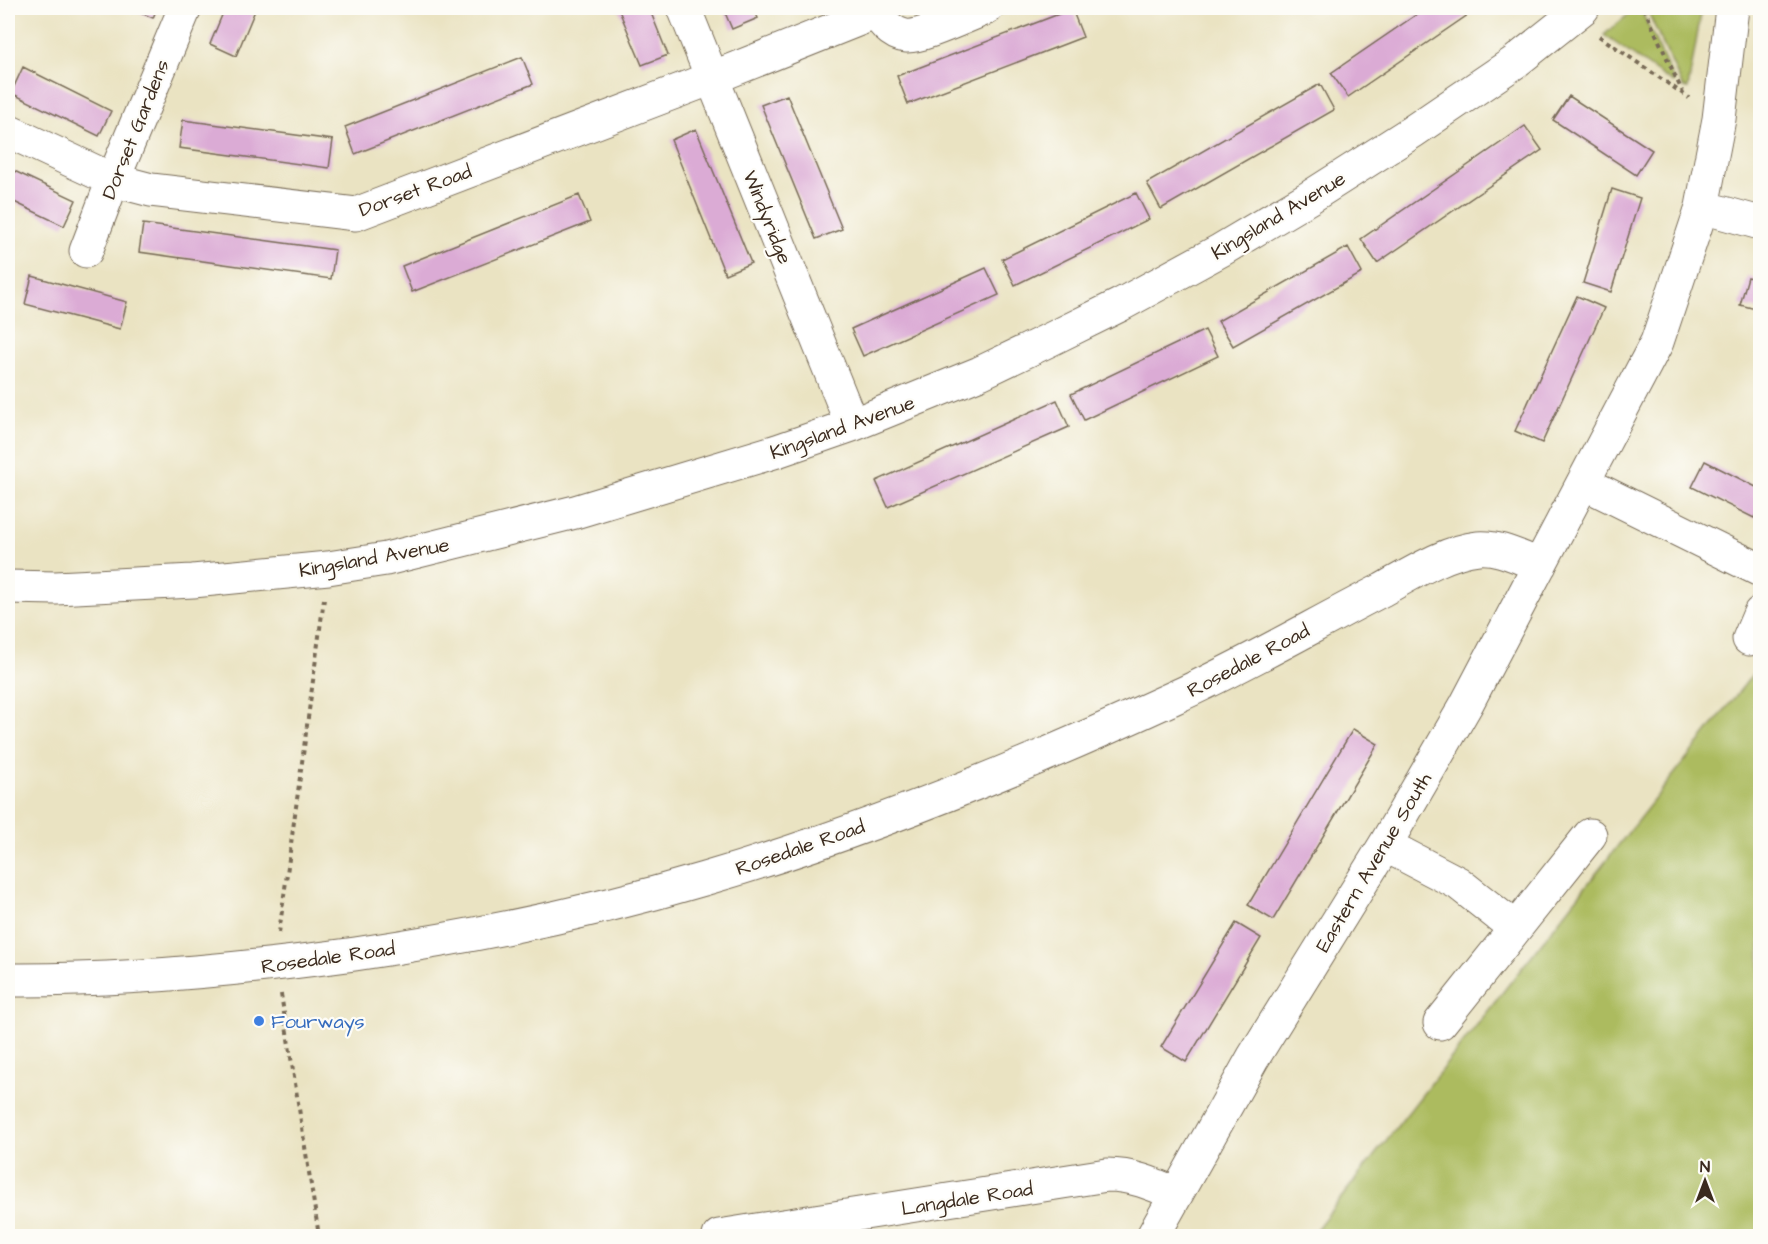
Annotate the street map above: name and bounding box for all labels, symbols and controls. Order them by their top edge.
street label: Dorset Gardens [95,55,177,203]
street label: Dorset Road [355,158,476,224]
street label: Kingsland Avenue [1206,165,1352,268]
street label: Windyridge [735,166,799,269]
street label: Kingsland Avenue [766,389,919,468]
street label: Kingsland Avenue [297,531,452,586]
street label: Rosedale Road [1182,617,1315,705]
street label: Eastern Avenue South [1309,767,1439,958]
street label: Rosedale Road [732,813,869,883]
street label: Rosedale Road [259,935,397,981]
place label: Fourways [271,1008,365,1037]
marker: Fourways [252,1014,266,1028]
north arrow [1675,1151,1735,1211]
text: N [1700,1156,1710,1178]
street label: Langdale Road [899,1175,1035,1224]

